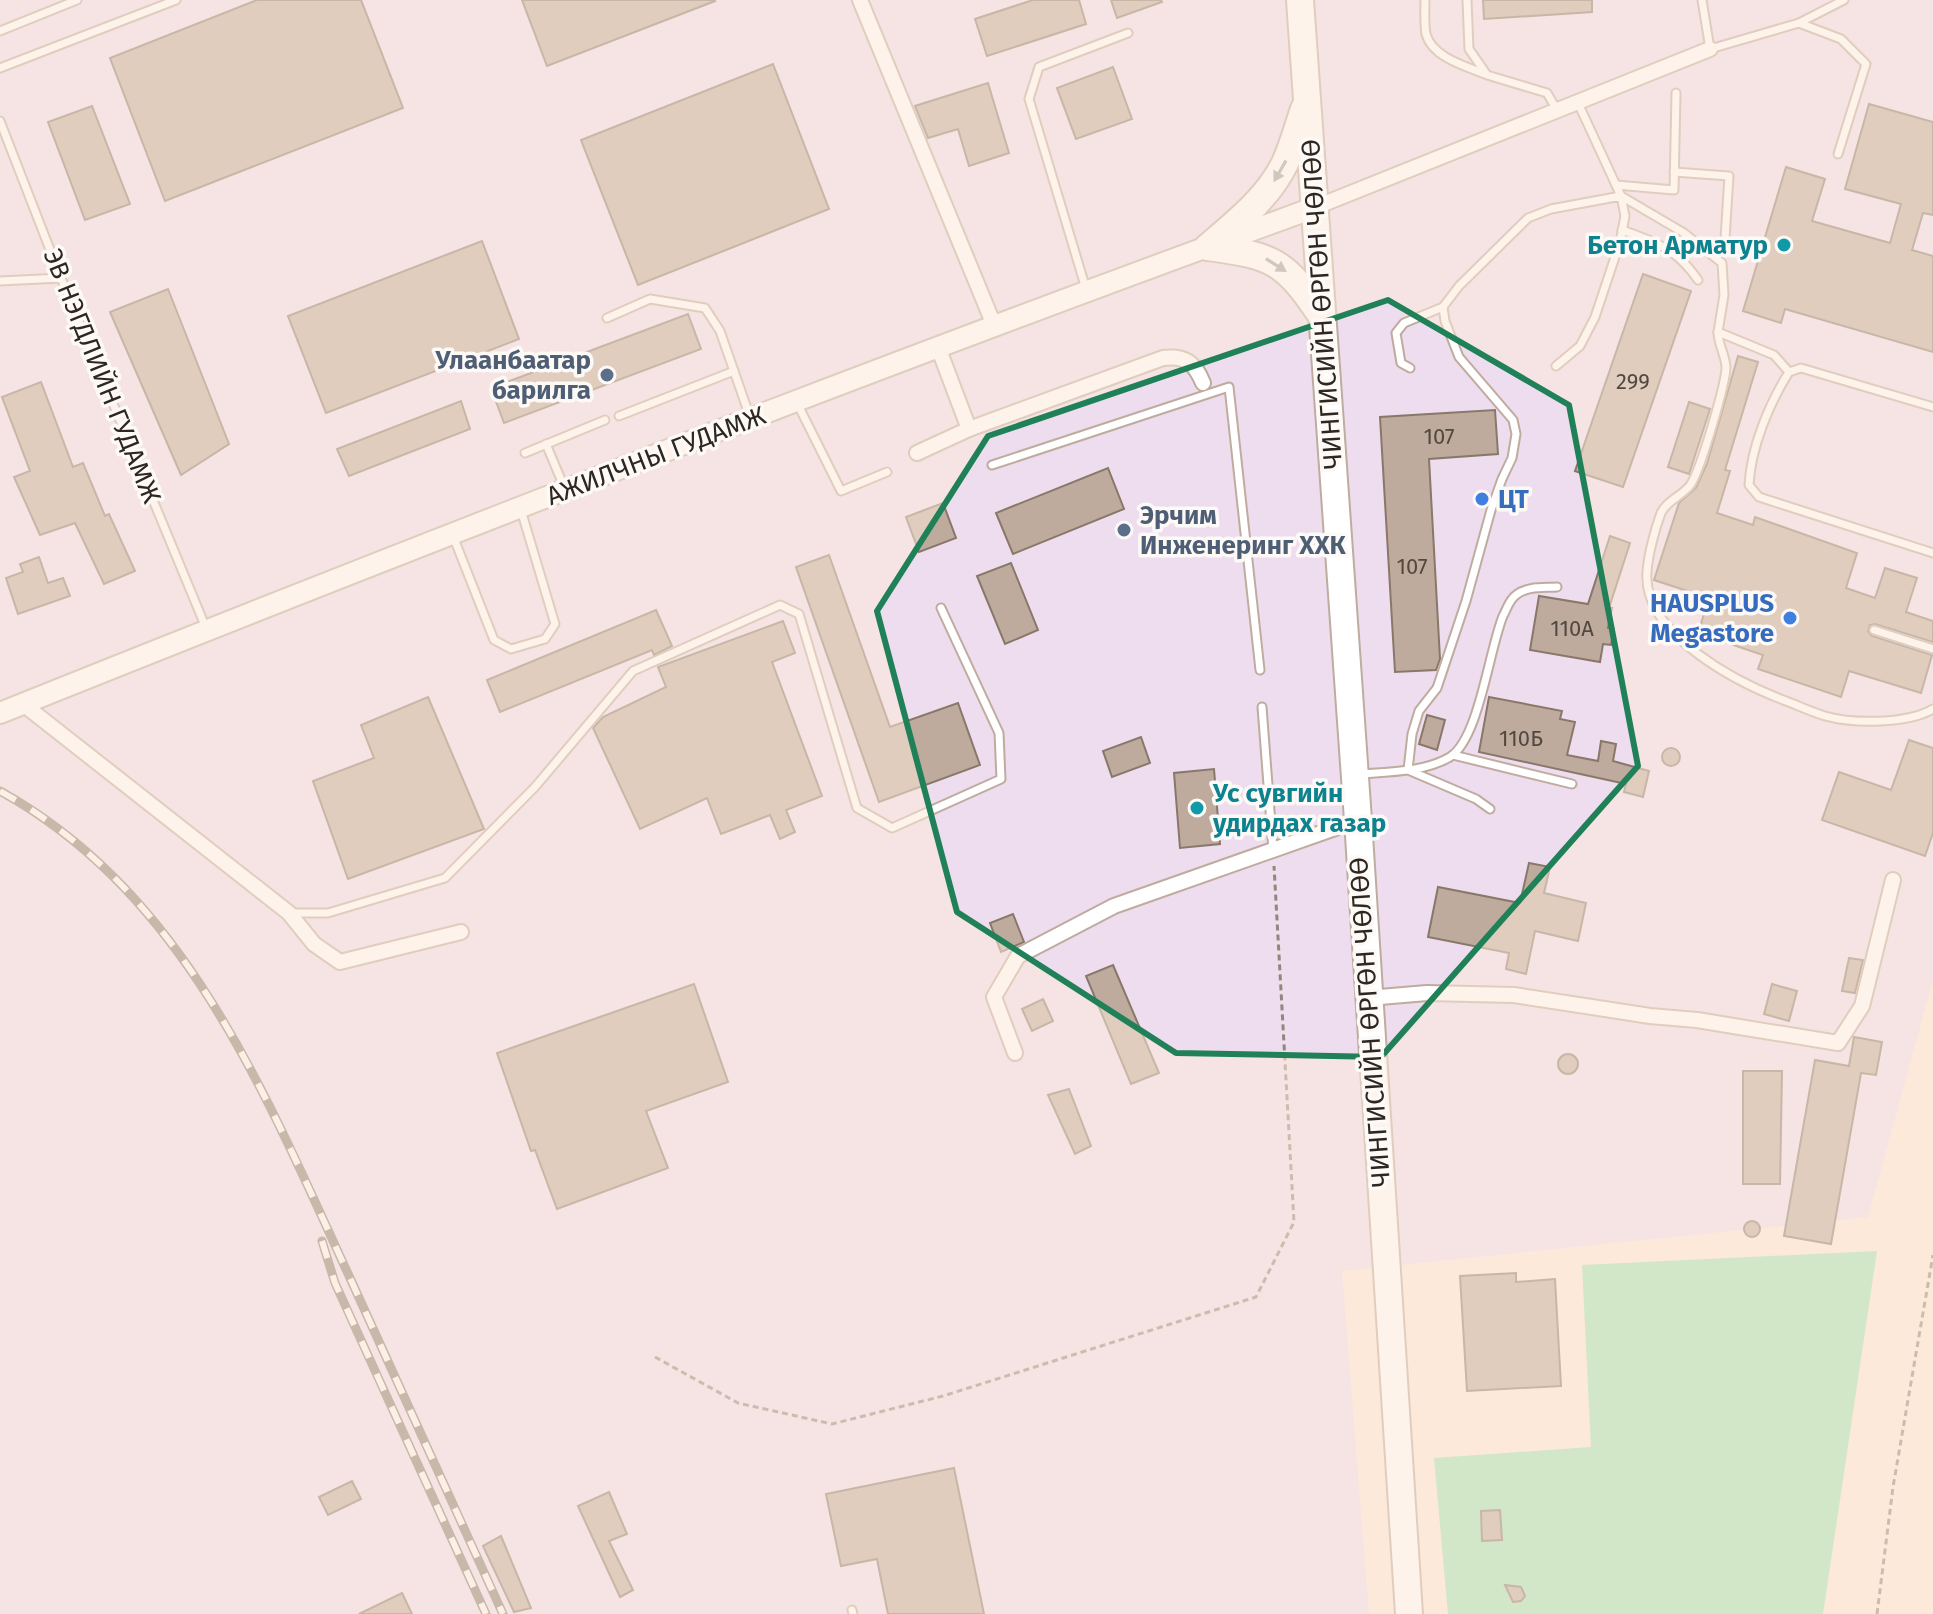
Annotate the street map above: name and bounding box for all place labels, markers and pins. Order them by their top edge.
place label: Бетон Арматур [1587,230,1768,261]
marker: Бетон Арматур [1775,236,1793,254]
place label: Улаанбаатар барилга [434,345,591,406]
marker: Улаанбаатар барилга [598,366,616,384]
place label: ЦТ [1498,484,1530,515]
marker: ЦТ [1473,490,1491,508]
place label: Эрчим Инженеринг ХХК [1140,500,1347,561]
marker: Эрчим Инженеринг ХХК [1115,521,1133,539]
place label: HAUSPLUS Megastore [1650,588,1774,649]
marker: HAUSPLUS Megastore [1781,609,1799,627]
place label: Ус сувгийн удирдах газар [1212,778,1386,839]
marker: Ус сувгийн удирдах газар [1188,799,1206,817]

